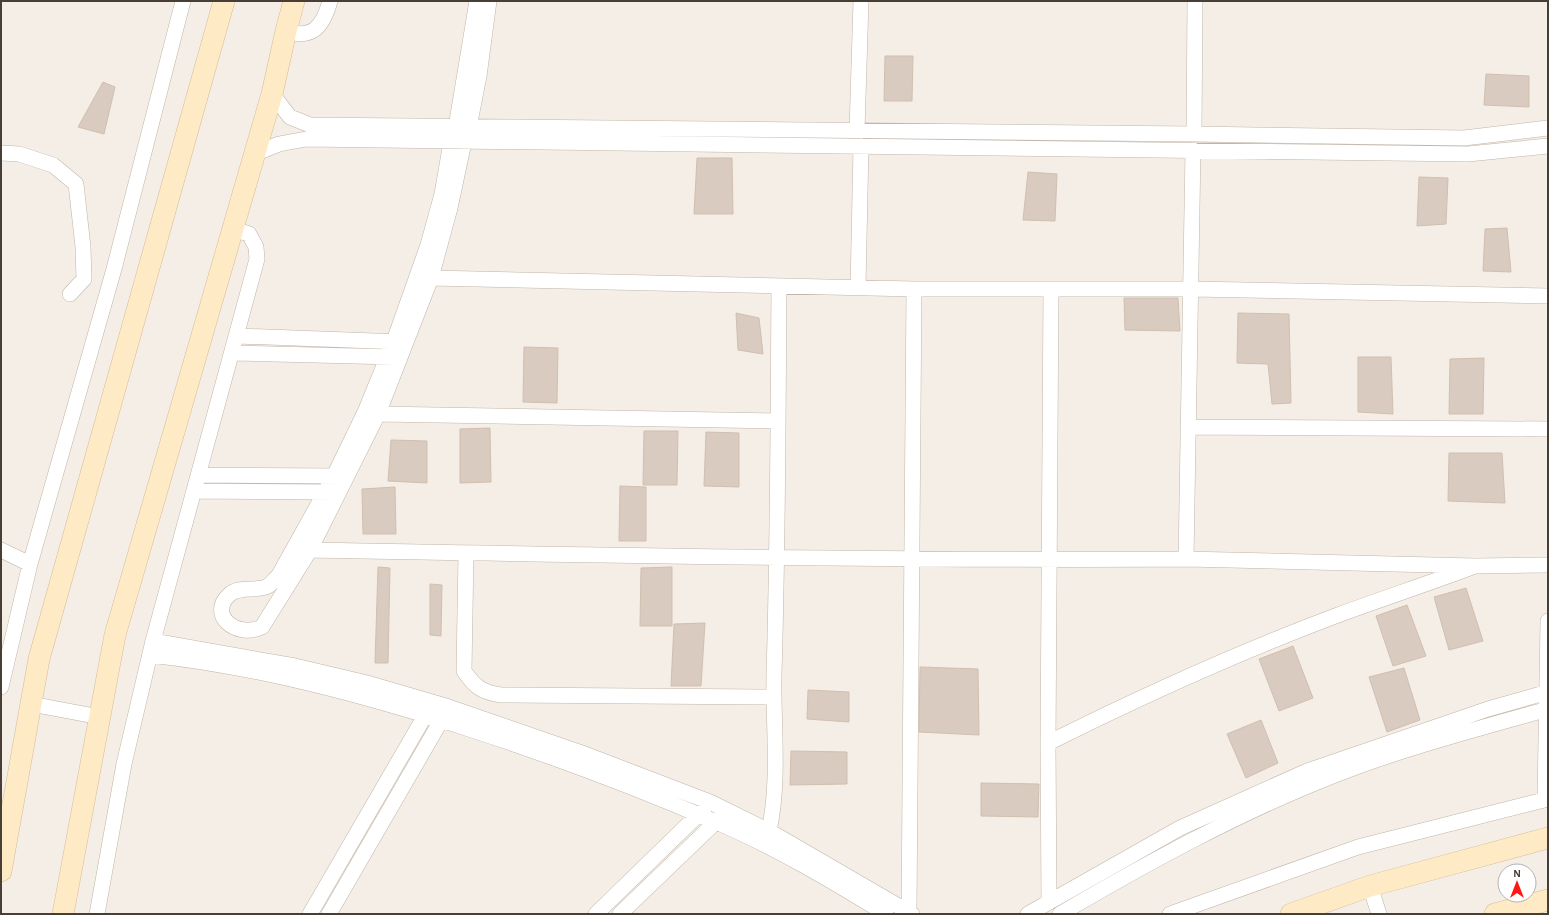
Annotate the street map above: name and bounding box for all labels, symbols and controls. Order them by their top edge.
north arrow [1497,863,1537,903]
text: N [1513,868,1521,879]

